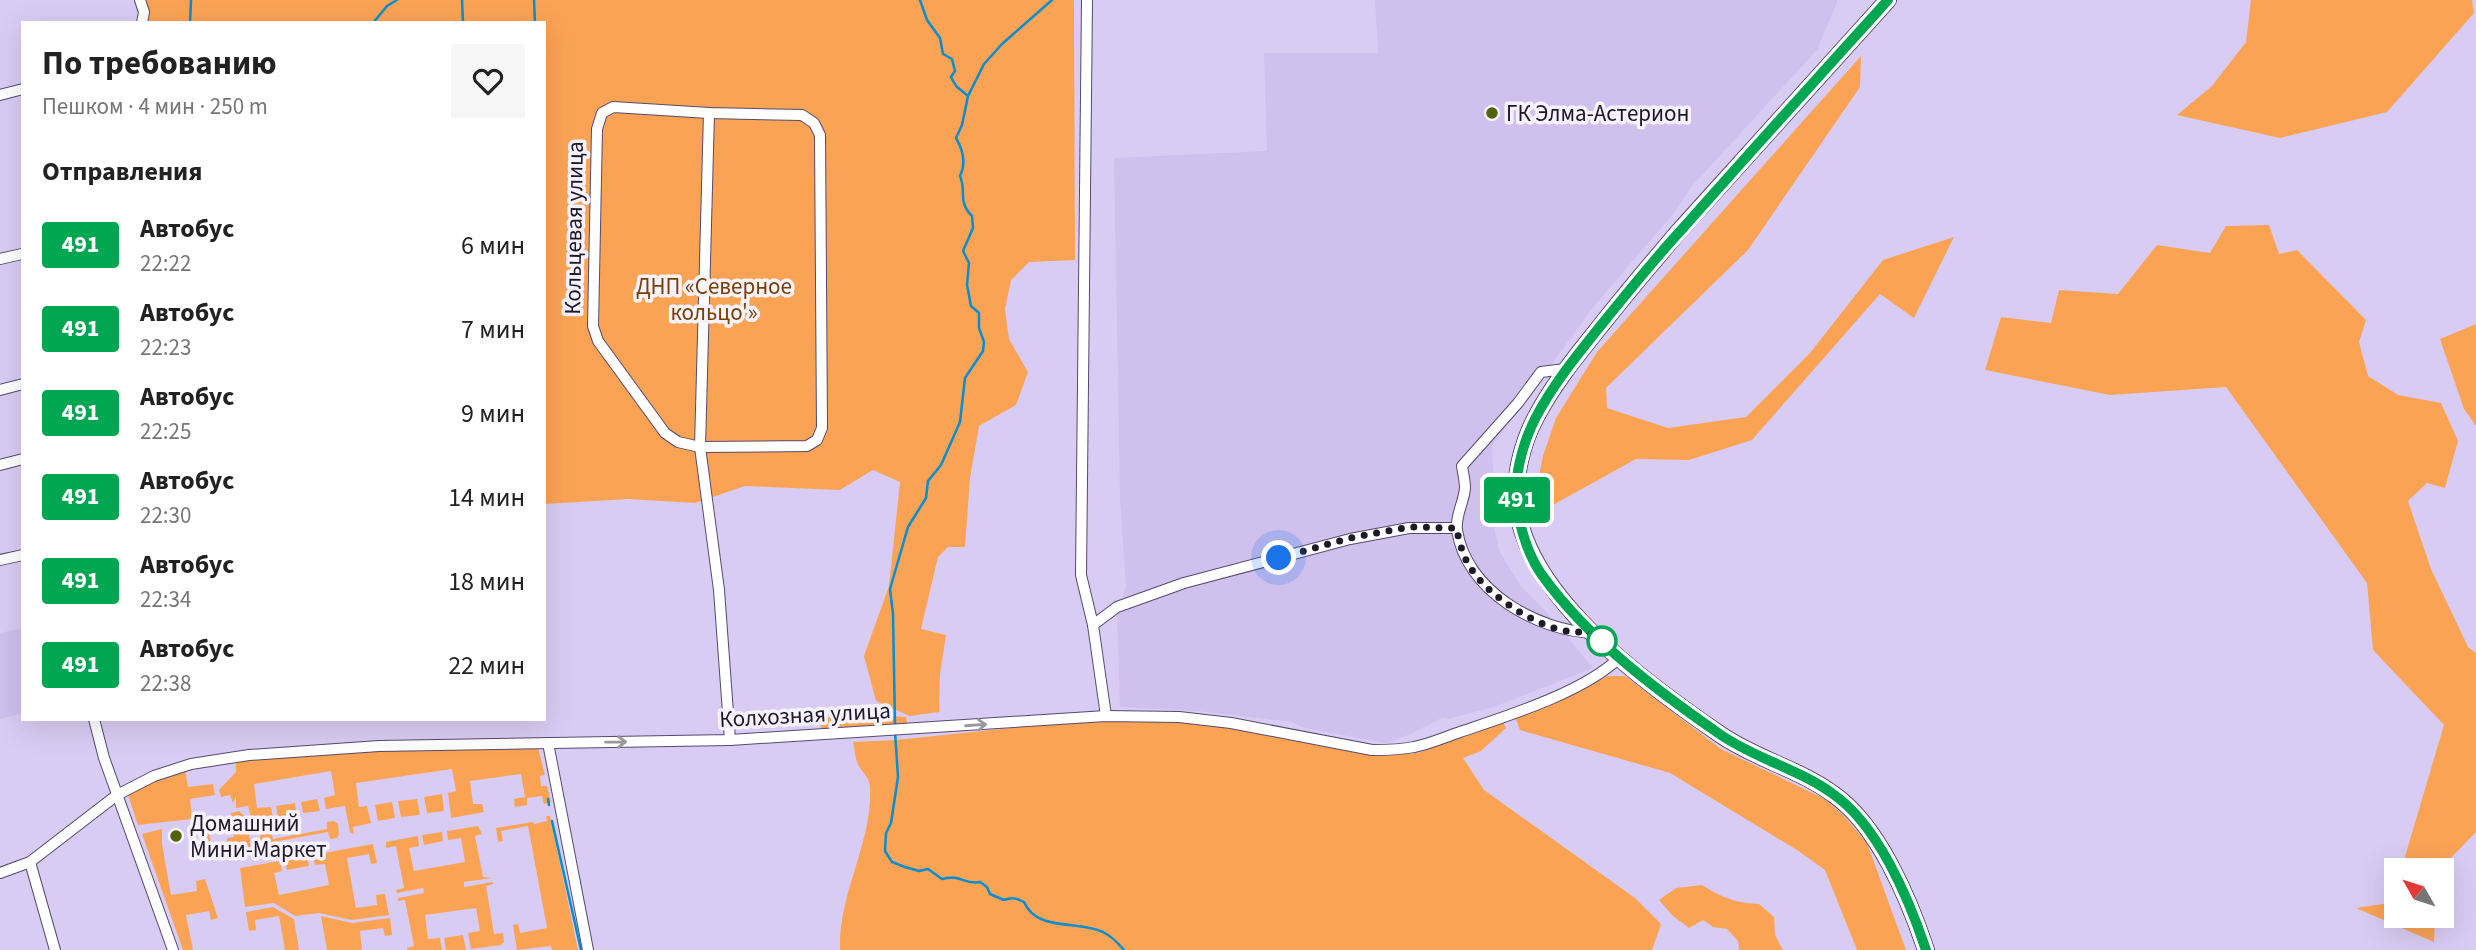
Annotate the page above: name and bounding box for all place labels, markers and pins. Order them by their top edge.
place label: ГК Элма-Астерион [1506,97,1689,130]
marker: ГК Элма-Астерион [1484,105,1500,121]
unlabelled marker [1587,626,1617,656]
place label: Домашний Мини-Маркет [190,807,327,866]
marker: Домашний Мини-Маркет [168,828,184,844]

